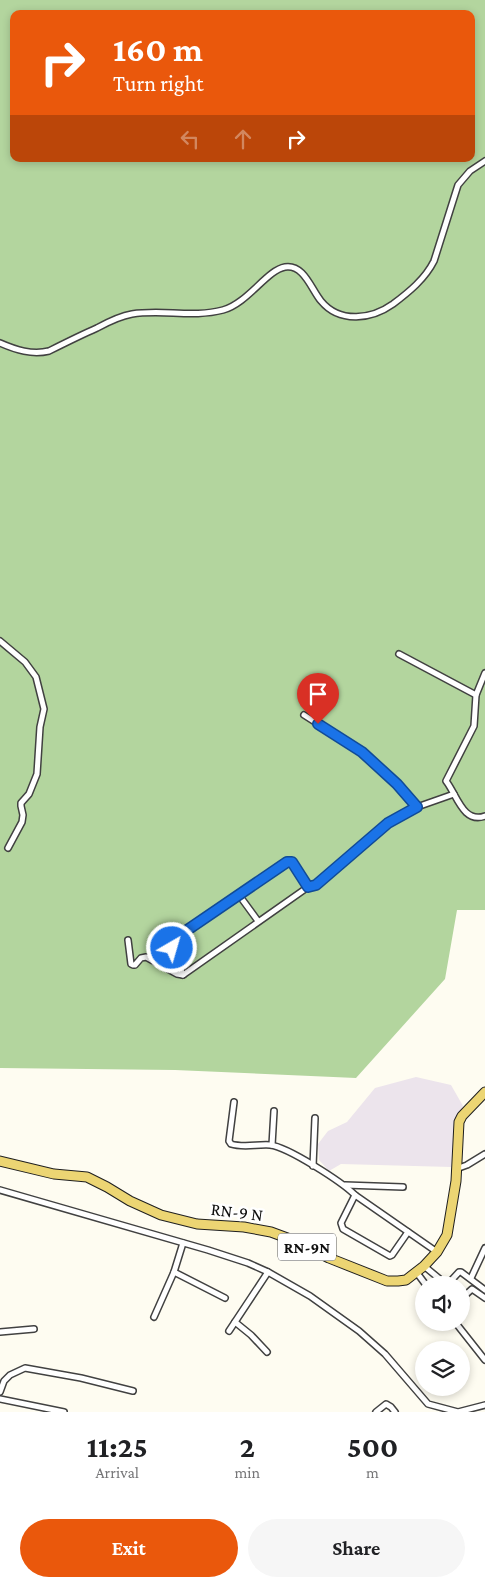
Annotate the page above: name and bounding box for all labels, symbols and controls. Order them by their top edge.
icon: right [30,30,95,95]
text: 160 m [113,30,203,69]
text: Turn right [113,71,204,96]
icon: left [176,125,204,153]
icon: ahead [229,125,257,153]
icon: right [282,125,310,153]
pin [297,673,339,724]
icon: arrive [304,680,332,708]
position arrow [145,921,197,973]
street label: RN-9 N [210,1199,264,1225]
road number: RN-9N [278,1234,336,1260]
map controls [415,1276,470,1396]
button: sound [415,1276,470,1331]
button: layers [415,1341,470,1396]
text: 11:25 [87,1430,148,1463]
text: 2 [240,1430,255,1463]
text: 500 [347,1430,398,1463]
text: Arrival [95,1464,139,1481]
text: min [234,1464,260,1481]
text: m [366,1464,379,1481]
button: Exit [20,1519,238,1577]
button: Share [248,1519,465,1577]

